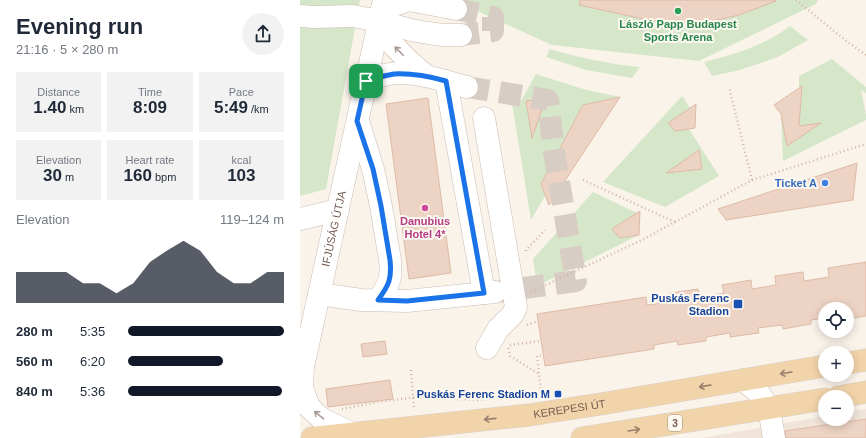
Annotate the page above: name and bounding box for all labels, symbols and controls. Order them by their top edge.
marker: László Papp Budapest Sports Arena [673,6,683,16]
button: share [242,13,284,55]
text: Evening run [16,14,143,39]
place label: László Papp Budapest Sports Arena [619,18,737,43]
text: 21:16 · 5 × 280 m [16,42,118,57]
one-way arrow [394,46,404,56]
pin [349,64,383,98]
icon: arrive [355,70,377,92]
text: Distance [37,86,80,98]
text: Time [138,86,162,98]
text: Pace [229,86,254,98]
text: 1.40 [33,98,66,117]
text: 8:09 [133,98,167,117]
text: 5:49 [214,98,248,117]
text: km [66,103,84,115]
text: /km [248,103,269,115]
text: Elevation [36,154,81,166]
text: Heart rate [126,154,174,166]
text: kcal [232,154,251,166]
text: 30 [43,166,62,185]
text: 160 [124,166,152,185]
text: 103 [227,166,256,185]
text: m [62,171,74,183]
text: bpm [152,171,176,183]
place label: Ticket A [775,177,817,189]
marker: Ticket A [820,178,830,188]
street label: IFJÚSÁG ÚTJA [319,189,348,268]
marker: Danubius Hotel 4* [420,203,430,213]
text: Elevation [16,212,69,227]
text: 119–124 m [220,212,284,227]
place label: Danubius Hotel 4* [400,215,450,240]
place label: Puskás Ferenc Stadion [651,292,729,317]
marker: Puskás Ferenc Stadion [732,298,744,310]
map controls [818,302,854,426]
button: locate [818,302,854,338]
text: 280 m [16,324,53,339]
text: 5:35 [80,324,105,339]
button: + [818,346,854,382]
text: 560 m [16,354,53,369]
text: 6:20 [80,354,105,369]
one-way arrow [780,369,793,377]
one-way arrow [699,382,712,390]
text: 840 m [16,384,53,399]
text: 5:36 [80,384,105,399]
place label: Puskás Ferenc Stadion M [417,388,550,400]
marker: Puskás Ferenc Stadion M [553,389,563,399]
button: − [818,390,854,426]
street label: KEREPESI ÚT [532,397,606,420]
one-way arrow [314,411,324,420]
one-way arrow [484,415,497,423]
road number: 3 [668,415,682,431]
one-way arrow [627,426,640,434]

